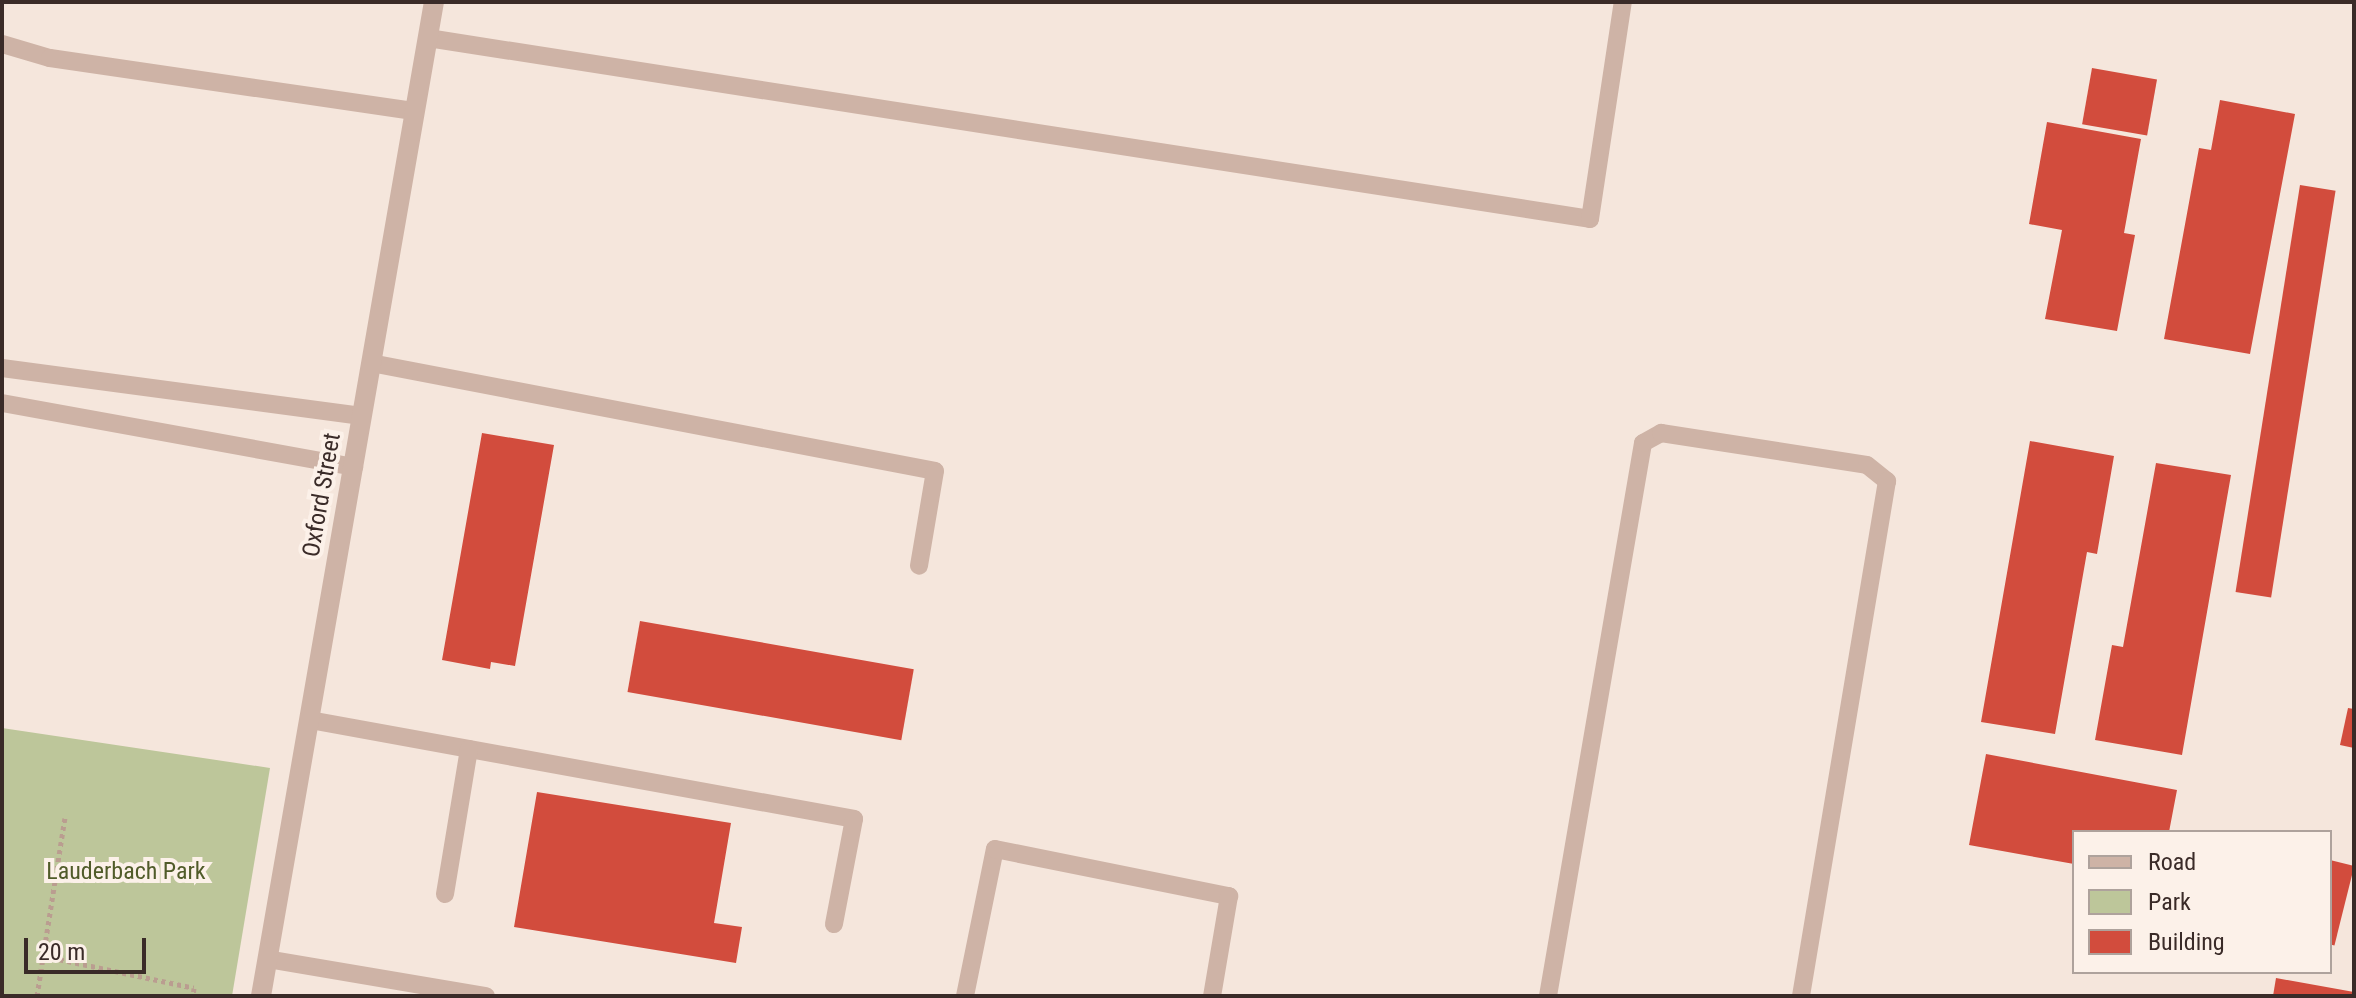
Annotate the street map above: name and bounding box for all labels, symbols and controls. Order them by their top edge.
street label: Oxford Street [297,431,347,559]
legend [2072,830,2332,974]
text: Road [2148,848,2196,876]
park label: Lauderbach Park [46,858,206,886]
text: Park [2148,888,2191,916]
scale bar [28,922,150,972]
text: Building [2148,928,2225,956]
text: 20 m [38,938,85,966]

